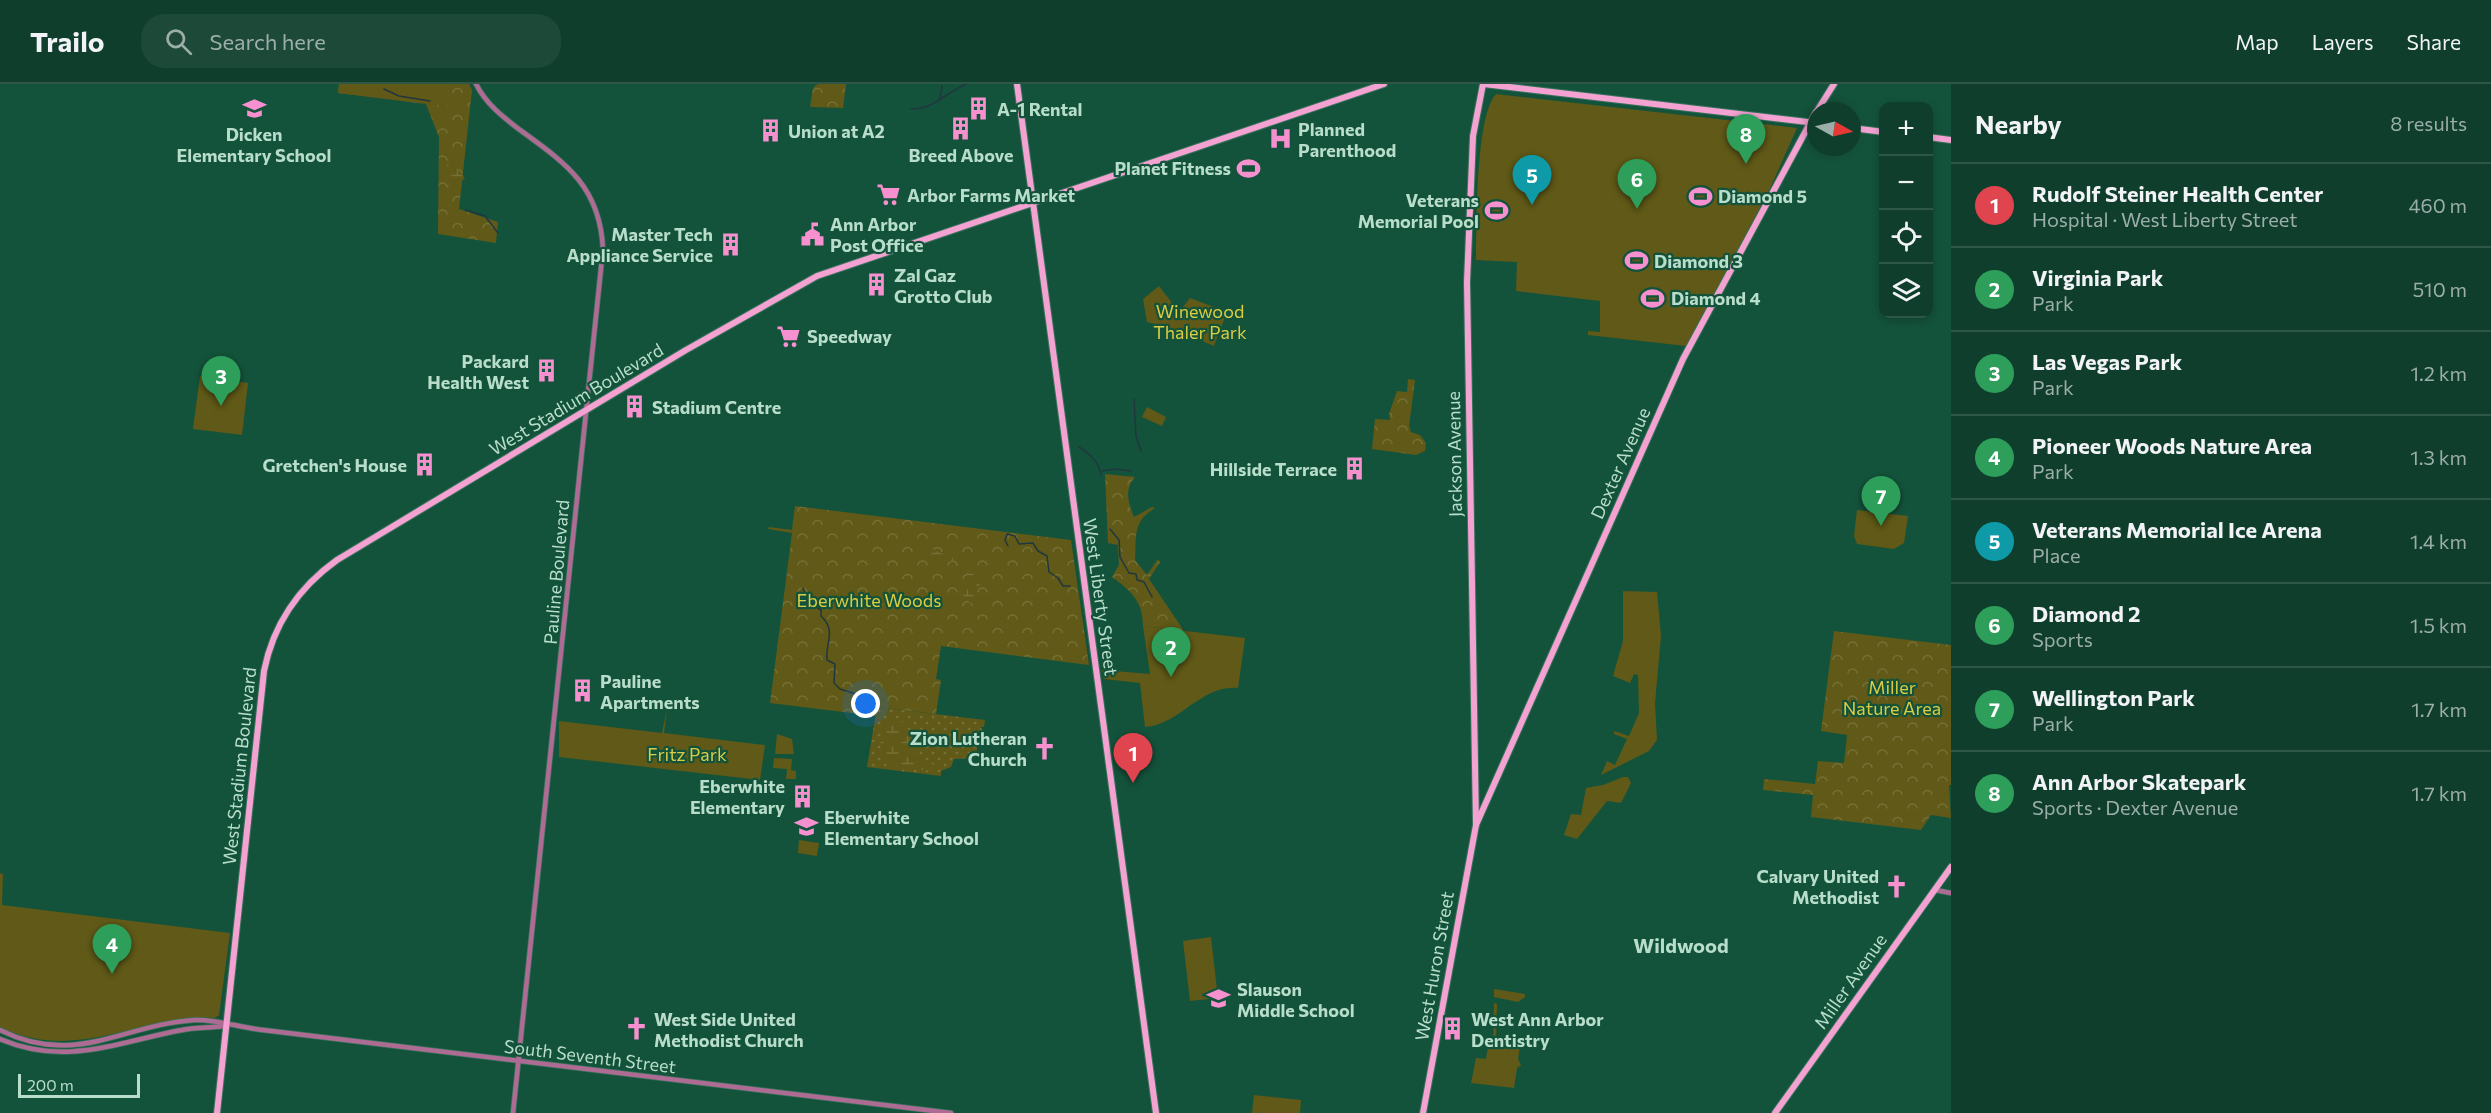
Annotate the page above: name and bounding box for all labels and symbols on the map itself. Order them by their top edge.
school or university icon: Dicken Elementary School [241,95,267,121]
building icon: A-1 Rental [966,96,992,122]
place label: A-1 Rental [997,98,1083,120]
north arrow [1807,102,1861,156]
pin: 8 [1726,115,1766,164]
building icon: Breed Above [948,116,974,142]
building icon: Union at A2 [757,118,783,144]
place label: Planned Parenthood [1298,118,1396,161]
place label: Union at A2 [788,120,885,142]
place label: Dicken Elementary School [177,123,331,166]
hospital icon: Planned Parenthood [1267,126,1293,152]
place label: Breed Above [909,144,1013,166]
sports icon: Planet Fitness [1236,155,1262,181]
pin: 5 [1512,156,1552,205]
place label: Planet Fitness [1114,157,1231,179]
pin: 6 [1618,160,1656,209]
supermarket icon: Arbor Farms Market [876,182,902,208]
sports icon: Diamond 5 [1687,183,1713,209]
place label: Arbor Farms Market [907,184,1075,206]
place label: Diamond 5 [1718,185,1807,207]
place label: Veterans Memorial Pool [1358,189,1479,232]
sports icon: Veterans Memorial Pool [1484,197,1510,223]
place label: Ann Arbor Post Office [830,213,923,256]
public building icon: Ann Arbor Post Office [799,221,825,247]
place label: Master Tech Appliance Service [567,223,713,266]
building icon: Master Tech Appliance Service [718,231,744,257]
sports icon: Diamond 3 [1623,248,1649,274]
place label: Diamond 3 [1654,250,1743,272]
place label: Zal Gaz Grotto Club [894,264,993,307]
building icon: Zal Gaz Grotto Club [863,272,889,298]
sports icon: Diamond 4 [1640,285,1666,311]
place label: Diamond 4 [1671,287,1761,309]
park label: Winewood Thaler Park [1153,300,1247,343]
supermarket icon: Speedway [776,323,802,349]
place label: Speedway [807,325,892,347]
street label: West Stadium Boulevard [485,338,667,460]
place label: Packard Health West [427,350,529,393]
pin: 3 [202,356,240,406]
building icon: Packard Health West [534,358,560,384]
street label: Jackson Avenue [1442,391,1466,517]
building icon: Stadium Centre [621,394,647,420]
place label: Stadium Centre [652,396,781,418]
street label: Dexter Avenue [1586,404,1654,522]
building icon: Gretchen's House [412,452,438,478]
place label: Gretchen's House [262,454,407,476]
building icon: Hillside Terrace [1342,456,1368,482]
place label: Hillside Terrace [1210,458,1337,480]
pin: 7 [1862,476,1900,526]
street label: Pauline Boulevard [539,499,573,645]
street label: West Liberty Street [1079,517,1123,677]
park label: Eberwhite Woods [797,589,941,611]
pin: 2 [1152,628,1190,677]
street label: West Stadium Boulevard [218,666,260,866]
place label: Pauline Apartments [600,670,700,713]
park label: Miller Nature Area [1843,676,1941,719]
building icon: Pauline Apartments [569,678,595,704]
your location [851,689,880,718]
place label: Zion Lutheran Church [910,727,1027,770]
pin: 1 [1114,734,1152,783]
church icon: Zion Lutheran Church [1032,735,1058,761]
park label: Fritz Park [647,743,727,765]
place label: Eberwhite Elementary [690,775,785,818]
building icon: Eberwhite Elementary [790,783,816,809]
place label: Eberwhite Elementary School [824,806,979,849]
school or university icon: Eberwhite Elementary School [793,814,819,840]
place label: Calvary United Methodist [1756,865,1879,908]
church icon: Calvary United Methodist [1884,873,1910,899]
street label: West Huron Street [1410,890,1458,1042]
pin: 4 [92,924,132,974]
street label: Miller Avenue [1809,929,1891,1033]
district label: Wildwood [1633,933,1729,957]
place label: Slauson Middle School [1237,978,1355,1021]
school or university icon: Slauson Middle School [1206,986,1232,1012]
place label: West Side United Methodist Church [654,1008,804,1051]
place label: West Ann Arbor Dentistry [1471,1008,1604,1051]
church icon: West Side United Methodist Church [623,1016,649,1042]
building icon: West Ann Arbor Dentistry [1440,1016,1466,1042]
street label: South Seventh Street [503,1035,677,1077]
scale bar [18,1071,140,1098]

